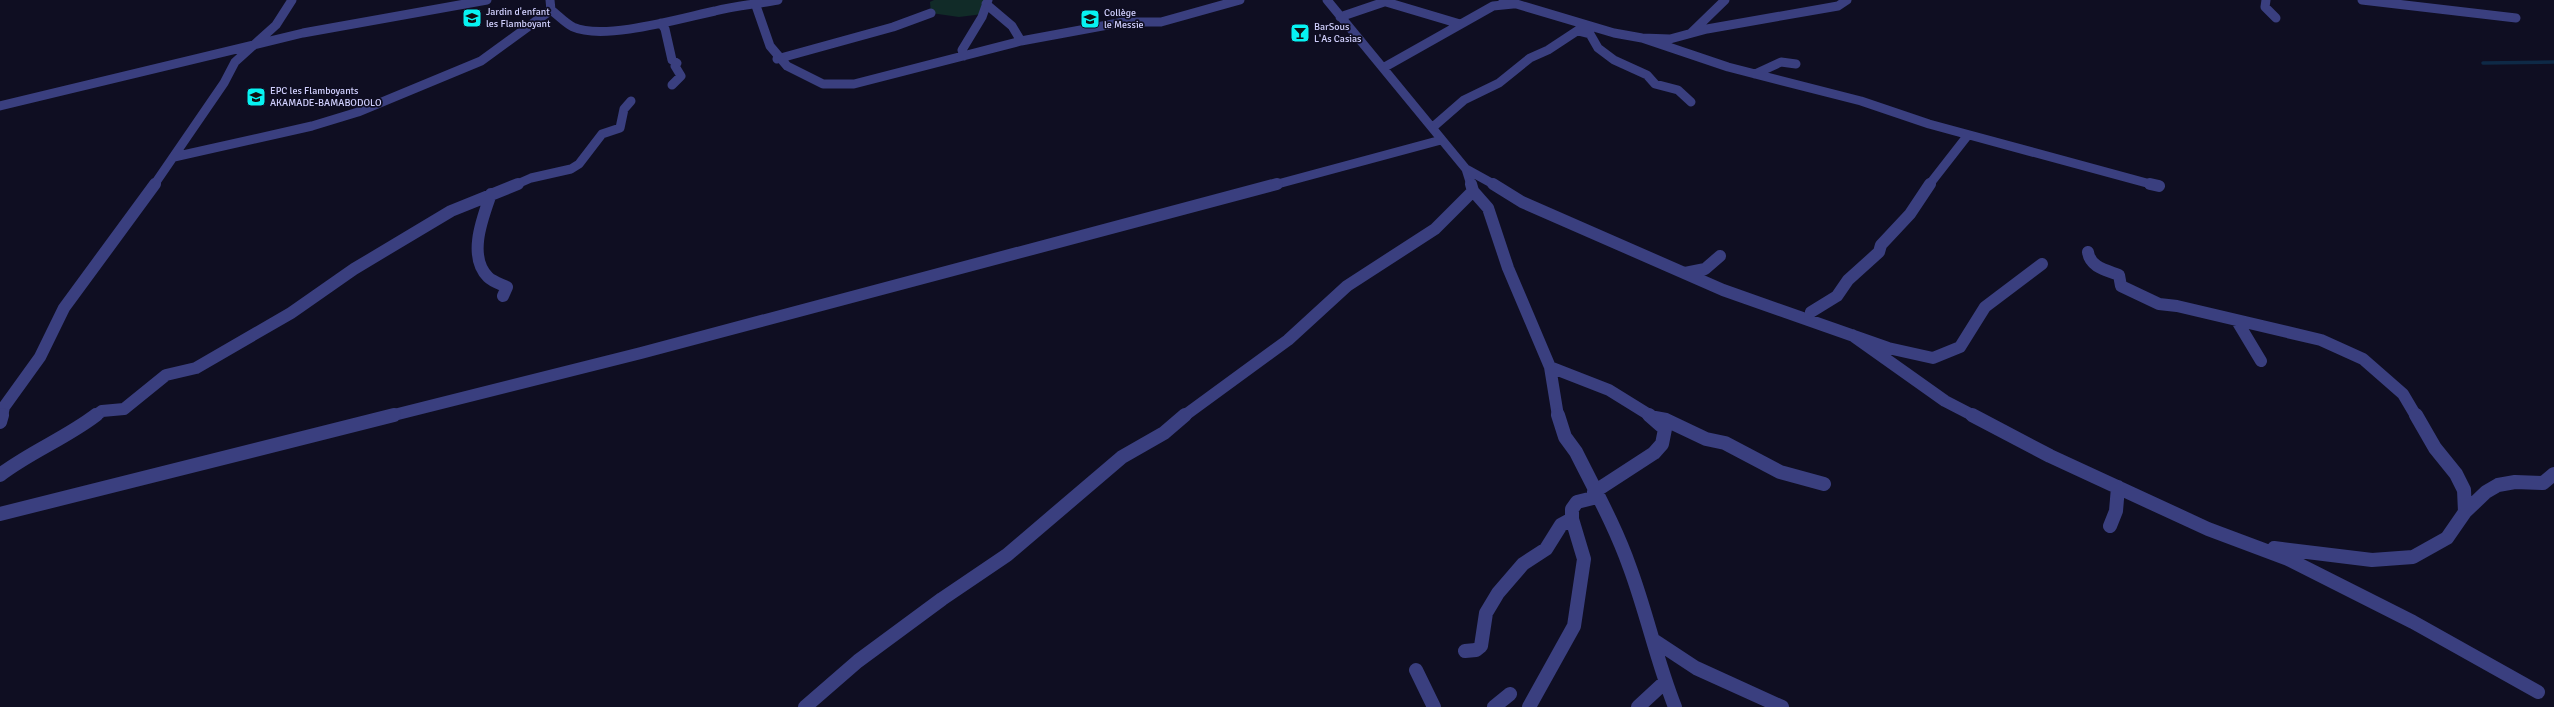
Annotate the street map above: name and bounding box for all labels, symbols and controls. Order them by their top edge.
place label: Jardin d'enfant les Flamboyant [486,6,551,30]
school or university icon: Jardin d'enfant les Flamboyant [461,7,483,29]
place label: Collège le Messie [1104,7,1144,31]
school or university icon: Collège le Messie [1079,8,1101,30]
place label: BarSous L'As Casias [1314,21,1362,45]
bar icon: BarSous L'As Casias [1289,22,1311,44]
place label: EPC les Flamboyants AKAMADE-BAMABODOLO [270,85,382,109]
school or university icon: EPC les Flamboyants AKAMADE-BAMABODOLO [245,86,267,108]

